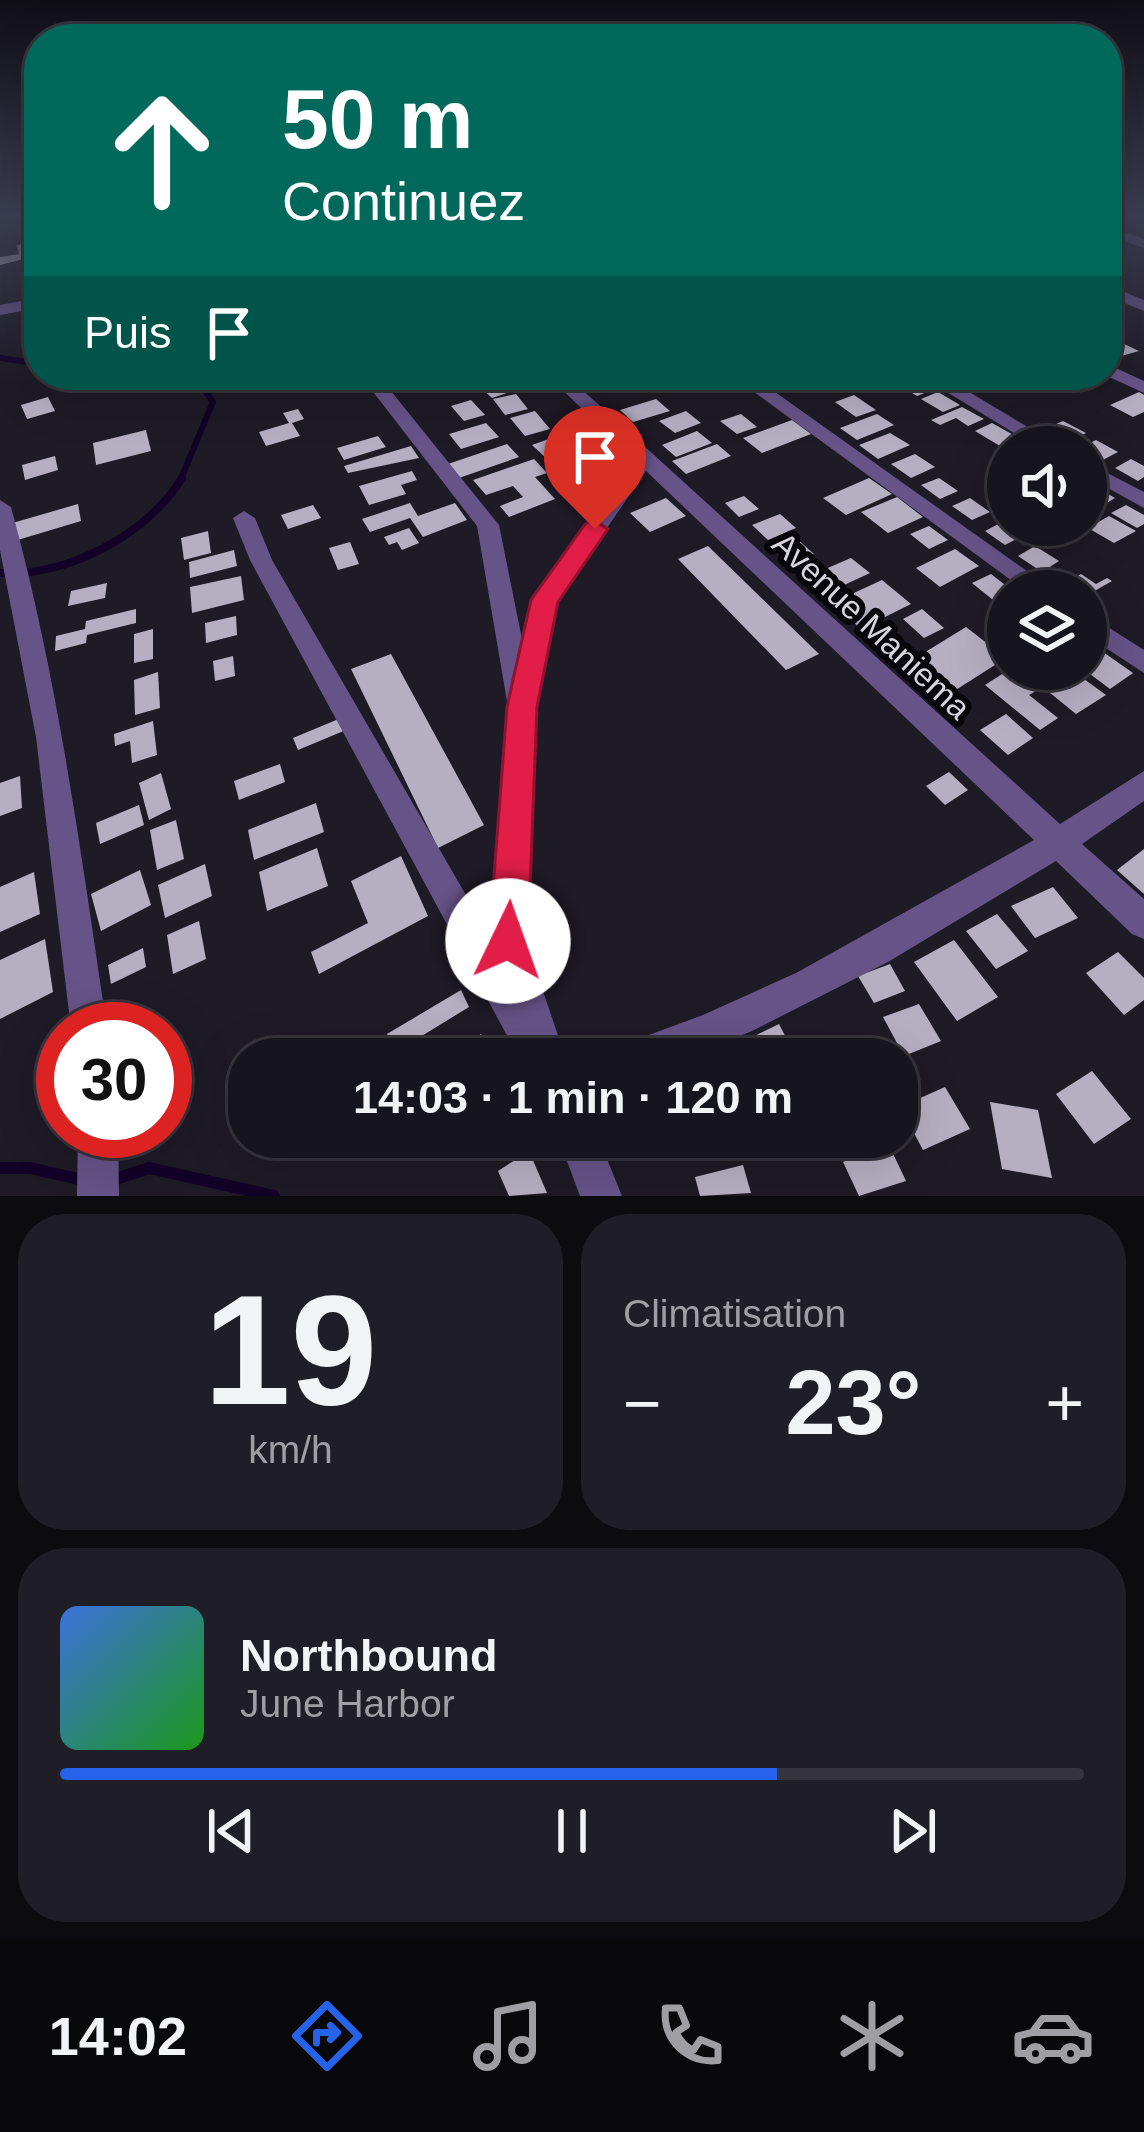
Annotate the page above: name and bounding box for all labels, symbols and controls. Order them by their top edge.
icon: ahead [84,72,240,228]
text: 50 m [282,72,473,166]
text: Continuez [282,171,525,231]
icon: arrive [196,300,262,366]
text: Puis [84,307,172,358]
pin [544,406,646,529]
icon: arrive [562,424,628,490]
map controls [987,426,1107,690]
button: sound [987,426,1107,546]
street label: Avenue Maniema [765,524,978,727]
button: layers [987,570,1107,690]
position arrow [445,878,571,1004]
speed limit sign: 30 [36,1002,192,1158]
text: 14:03 · 1 min · 120 m [353,1072,793,1123]
text: 19 [204,1263,377,1437]
text: Climatisation [623,1292,846,1335]
text: 23° [785,1353,922,1453]
text: − [623,1366,662,1440]
text: + [1045,1366,1084,1440]
text: km/h [248,1428,333,1471]
text: Northbound [240,1630,497,1681]
text: June Harbor [240,1682,455,1725]
icon: previous [198,1798,264,1864]
icon: pause [539,1798,605,1864]
icon: next [880,1798,946,1864]
icon: directions [285,1994,369,2078]
icon: music [466,1994,550,2078]
icon: phone [648,1994,732,2078]
icon: climate [830,1994,914,2078]
icon: car [1011,1994,1095,2078]
text: 14:02 [49,2006,187,2066]

